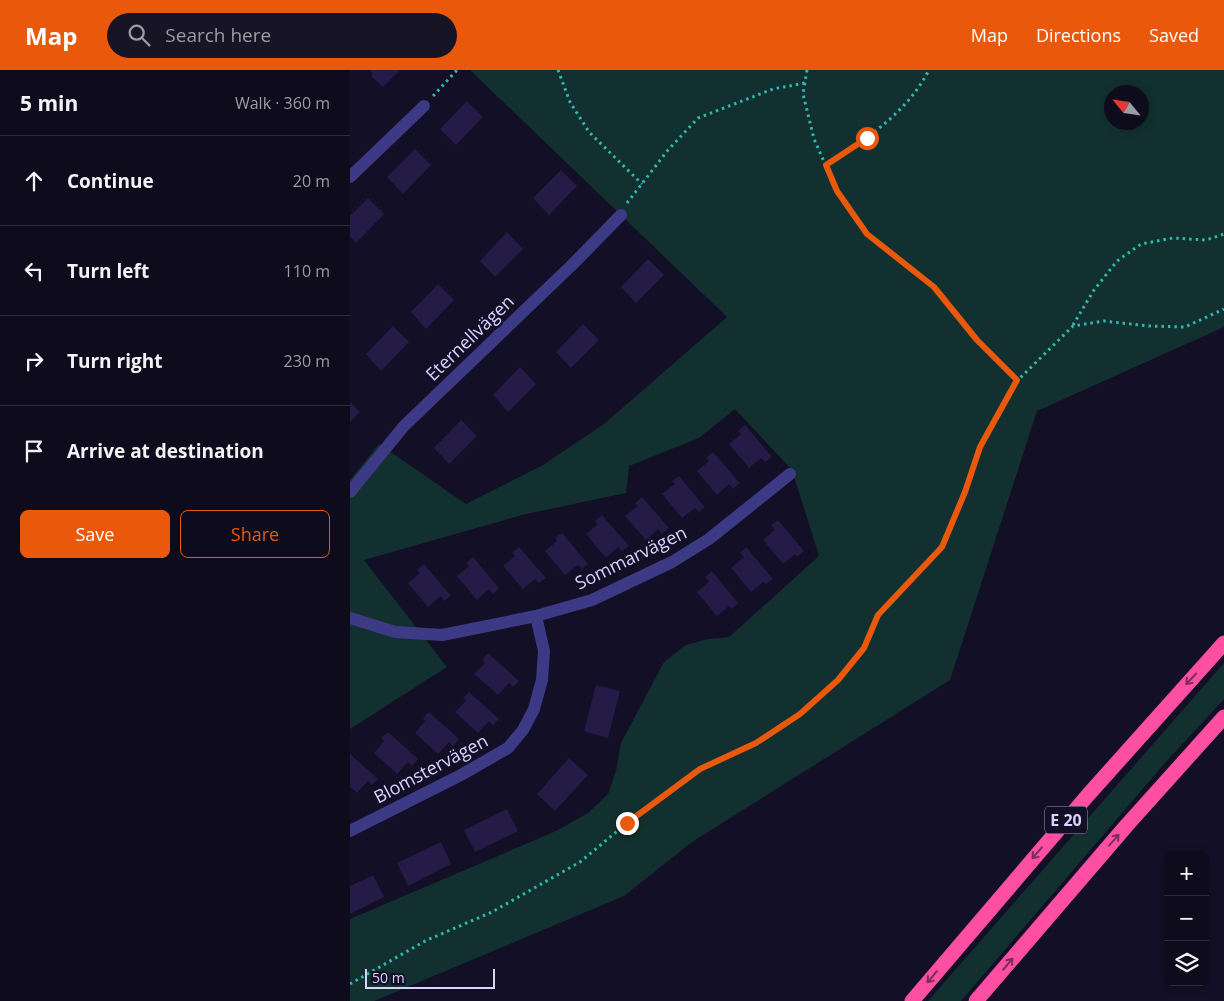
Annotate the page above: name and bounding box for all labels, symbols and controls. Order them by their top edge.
search box [107,13,457,58]
text: Map [25,19,77,52]
icon: search [125,21,153,49]
text: Search here [165,22,271,48]
text: Map [971,23,1008,47]
text: Directions [1036,23,1121,47]
text: Saved [1149,23,1199,47]
north arrow [1104,85,1149,130]
text: 5 min [20,89,78,117]
text: Walk · 360 m [235,92,330,114]
route start [856,127,879,150]
icon: ahead [20,167,48,195]
text: Continue [67,168,154,194]
text: 20 m [293,170,330,192]
icon: left [20,257,48,285]
text: Turn left [67,258,149,284]
text: 110 m [284,260,330,282]
street label: Eternellvägen [420,289,519,386]
icon: right [20,347,48,375]
text: Turn right [67,348,162,374]
text: 230 m [284,350,330,372]
icon: arrive [20,437,48,465]
text: Arrive at destination [67,438,264,464]
button: Save [20,510,170,558]
button: Share [180,510,330,558]
street label: Sommarvägen [571,520,690,594]
one-way arrow [1185,673,1197,686]
street label: Blomstervägen [369,728,492,808]
road number: E 20 [1045,806,1087,834]
route end [616,812,639,835]
one-way arrow [1108,834,1119,847]
one-way arrow [1031,847,1043,860]
map controls [1164,851,1209,986]
button: + [1164,851,1209,896]
button: − [1164,896,1209,941]
button: layers [1164,941,1209,986]
one-way arrow [1002,957,1013,970]
scale bar [365,966,495,989]
text: 50 m [372,968,405,987]
one-way arrow [926,971,937,984]

